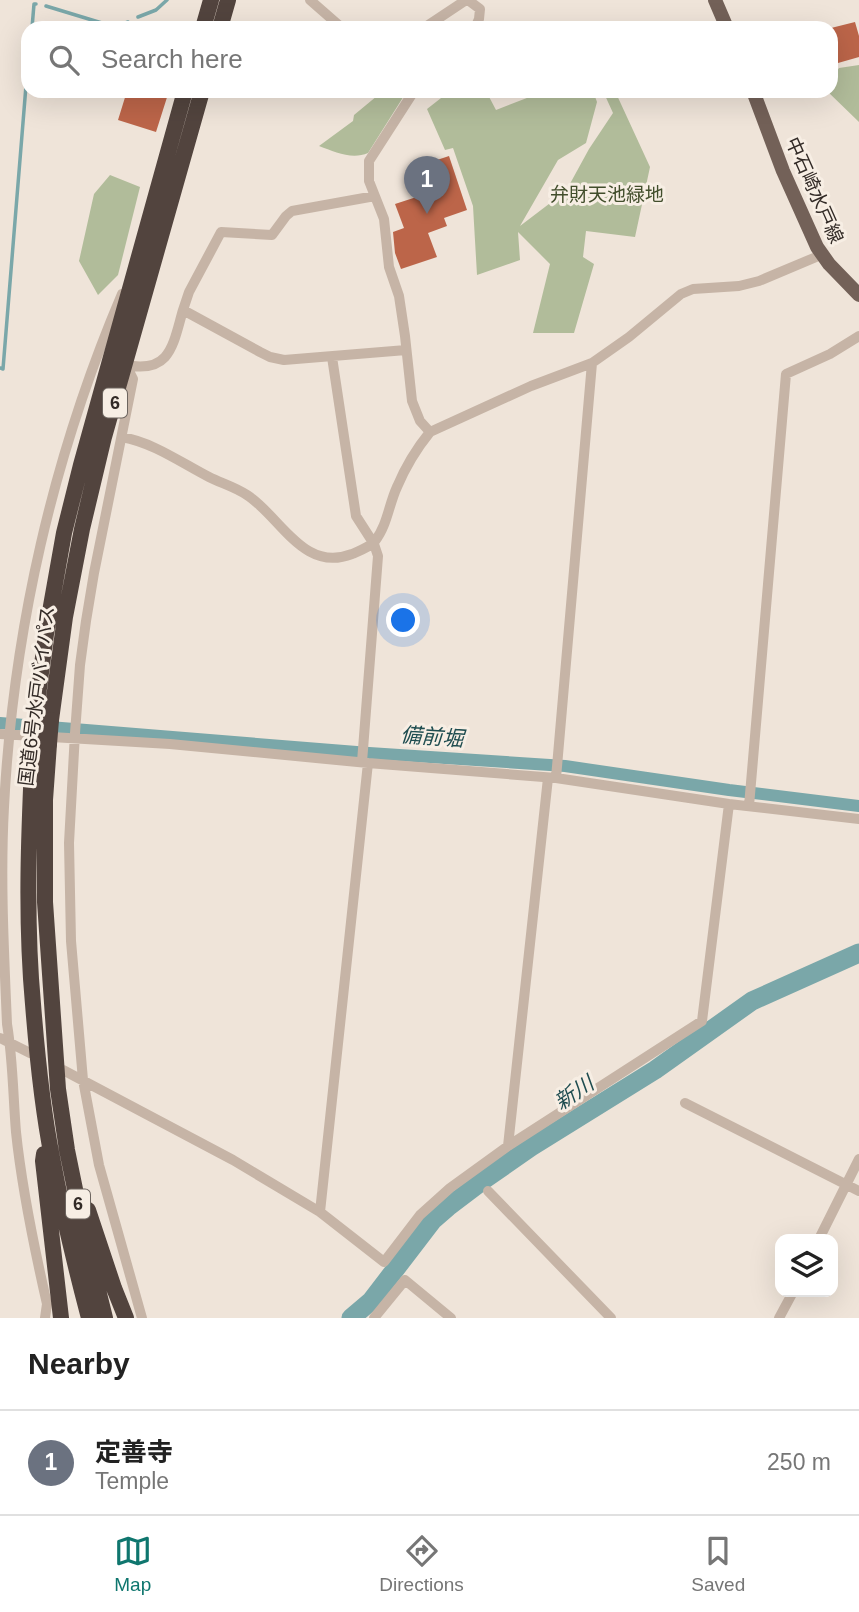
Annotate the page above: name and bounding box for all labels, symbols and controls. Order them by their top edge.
search box [21,21,838,98]
icon: search [45,41,83,79]
text: Search here [101,44,243,74]
street label: 中石崎水戸線 [782,134,847,247]
pin: 1 [404,156,450,214]
park label: 弁財天池緑地 [550,184,664,205]
road number: 6 [103,388,127,418]
your location [386,603,420,637]
street label: 国道6号水戸バイパス [15,605,58,787]
water label: 備前堀 [400,723,467,750]
water label: 新川 [550,1070,599,1114]
road number: 6 [66,1190,90,1218]
map controls [775,1234,838,1297]
button: layers [775,1234,838,1297]
text: Nearby [28,1347,130,1380]
text: 定善寺 [95,1437,173,1467]
text: 1 [45,1449,57,1475]
text: 250 m [767,1449,831,1475]
text: Temple [95,1468,169,1494]
tab: Map [114,1532,152,1596]
tab: Directions [379,1532,464,1596]
tab: Saved [691,1532,745,1596]

